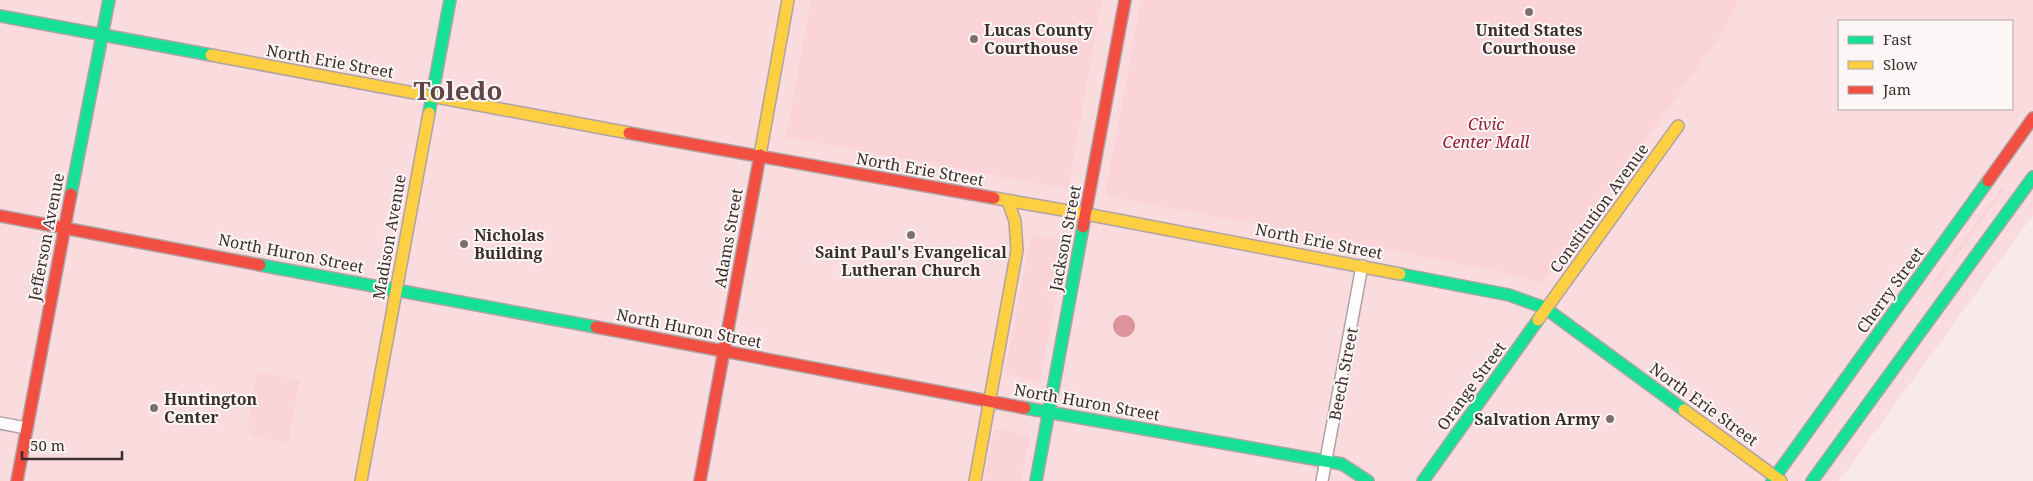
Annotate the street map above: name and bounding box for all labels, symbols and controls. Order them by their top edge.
marker: United States Courthouse [1523,6,1535,18]
place label: Lucas County Courthouse [984,19,1093,59]
place label: United States Courthouse [1475,19,1583,59]
legend [1838,20,2013,110]
text: Fast [1883,29,1912,49]
marker: Lucas County Courthouse [968,33,980,45]
street label: North Erie Street [265,39,396,83]
text: Slow [1883,54,1917,74]
district label: Toledo [414,72,502,108]
text: Jam [1882,79,1911,99]
park label: Civic Center Mall [1443,113,1530,153]
street label: Constitution Avenue [1545,139,1653,277]
street label: North Erie Street [855,147,986,191]
street label: Jefferson Avenue [23,171,69,304]
street label: Madison Avenue [367,173,411,301]
street label: Jackson Street [1044,183,1086,294]
street label: Adams Street [708,186,748,290]
street label: North Erie Street [1254,218,1385,264]
place label: Nicholas Building [474,224,544,264]
street label: North Huron Street [216,228,366,278]
marker: Saint Paul's Evangelical Lutheran Church [905,229,917,241]
marker: Nicholas Building [458,238,470,250]
place label: Saint Paul's Evangelical Lutheran Church [815,241,1007,281]
street label: Cherry Street [1851,242,1929,338]
street label: North Huron Street [614,303,764,353]
street label: Beech Street [1323,325,1363,422]
street label: Orange Street [1431,337,1511,435]
street label: North Erie Street [1645,357,1763,451]
street label: North Huron Street [1012,378,1162,426]
place label: Huntington Center [164,388,257,428]
marker: Huntington Center [148,402,160,414]
place label: Salvation Army [1474,408,1601,430]
marker: Salvation Army [1604,413,1616,425]
scale bar [22,428,122,460]
text: 50 m [30,435,65,455]

